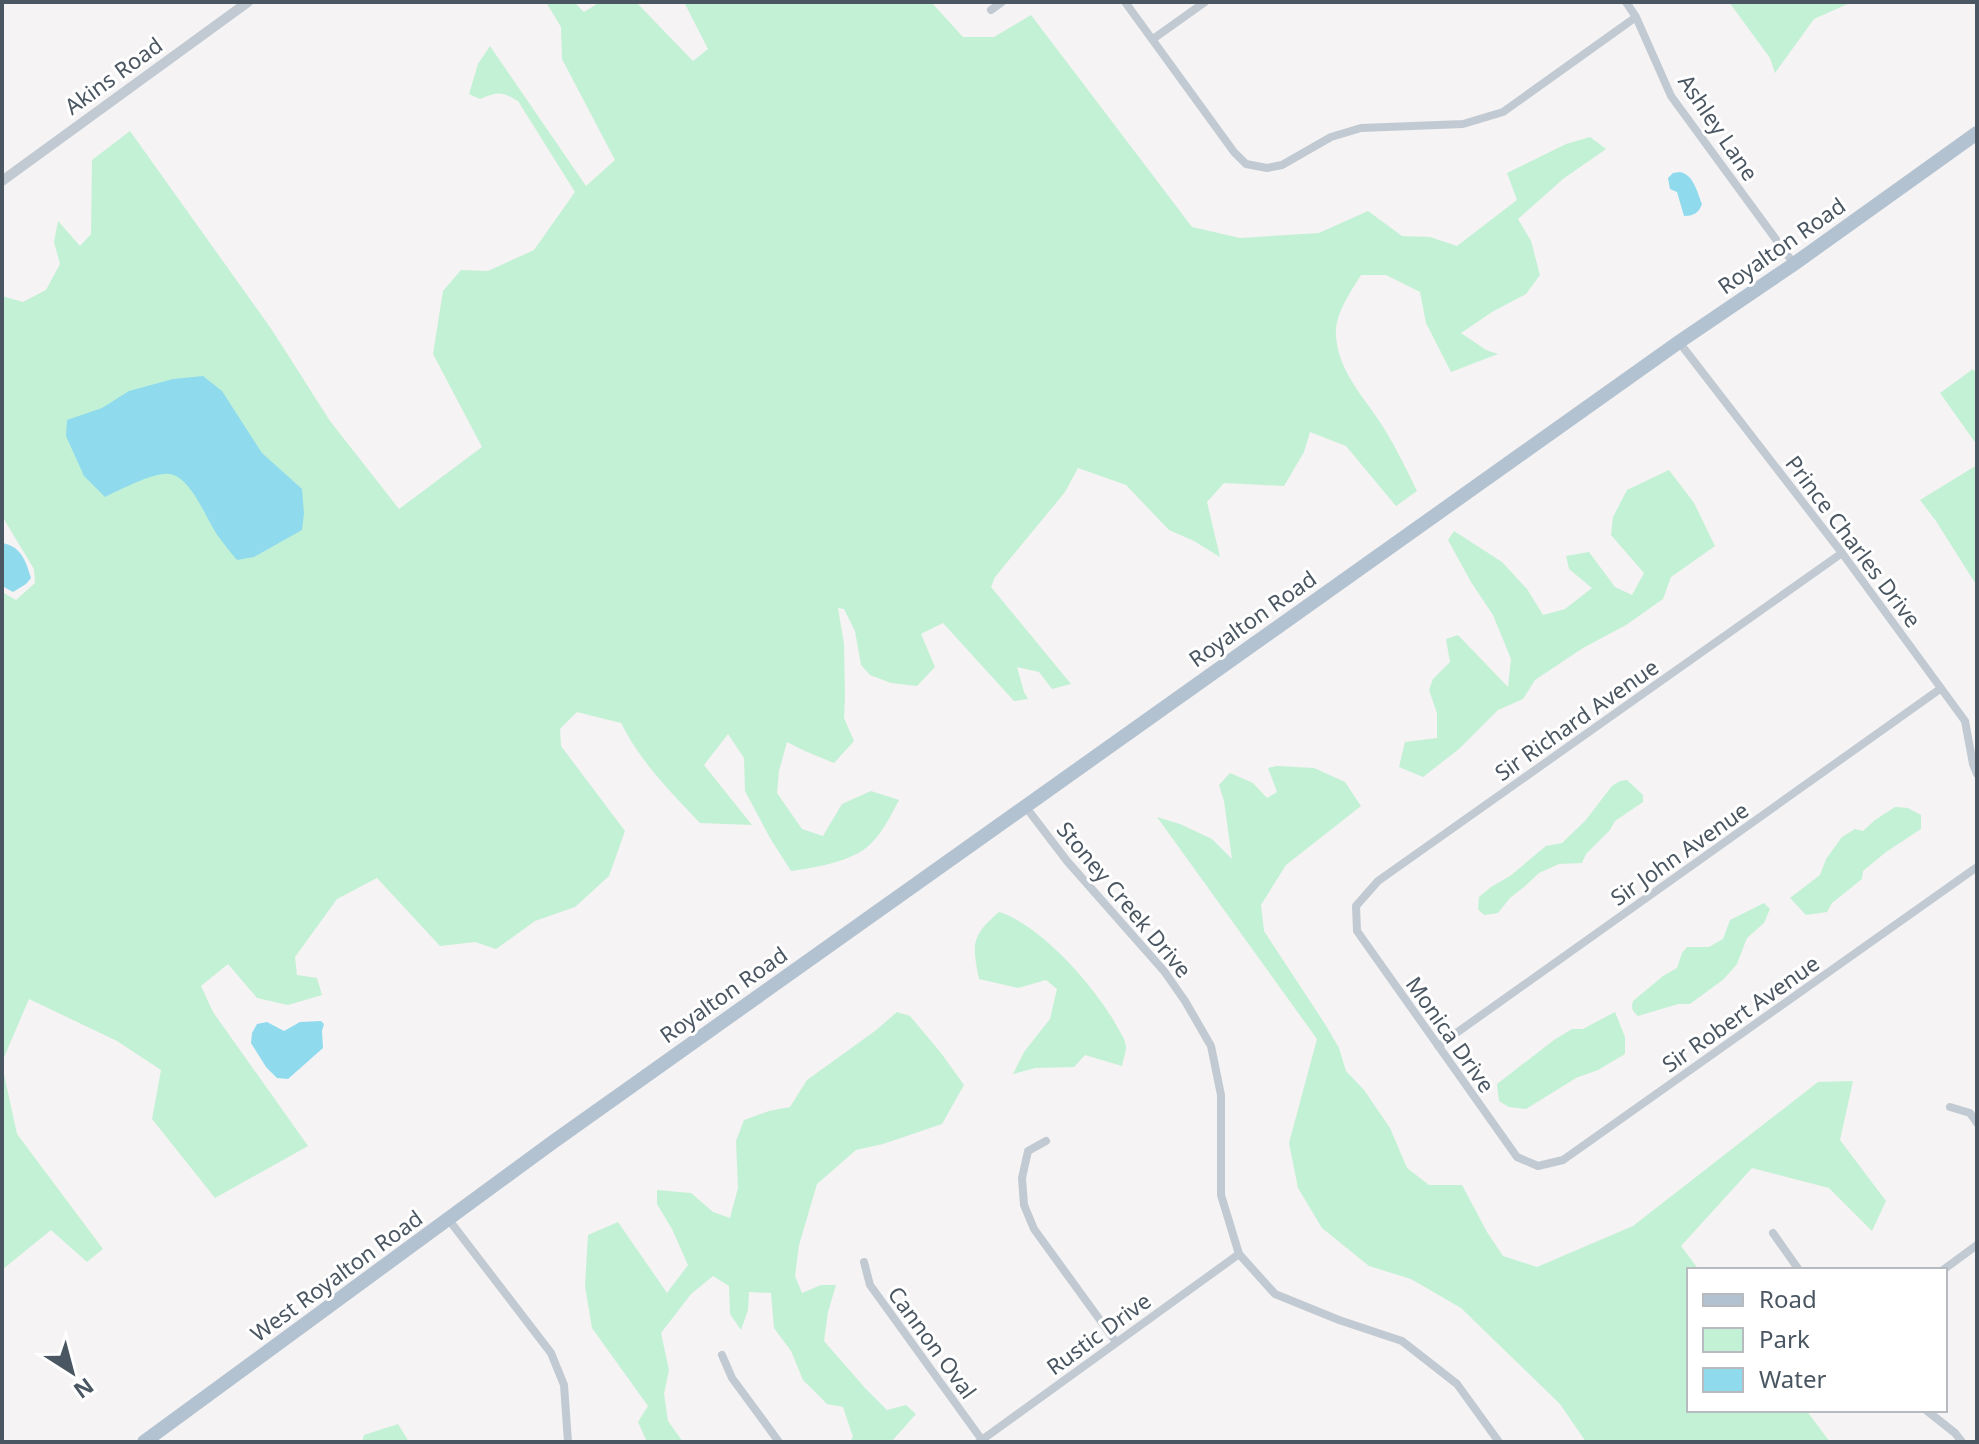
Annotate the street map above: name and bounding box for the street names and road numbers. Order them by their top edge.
street label: Akins Road [58,29,168,121]
street label: Ashley Lane [1672,68,1766,186]
street label: Royalton Road [1711,190,1851,300]
street label: Prince Charles Drive [1779,449,1929,633]
street label: Royalton Road [1182,563,1322,673]
street label: Sir Richard Avenue [1488,651,1664,787]
street label: Sir John Avenue [1604,794,1754,912]
street label: Stoney Creek Drive [1051,815,1199,983]
street label: Royalton Road [653,939,793,1049]
street label: Sir Robert Avenue [1655,948,1825,1078]
street label: Monica Drive [1400,970,1502,1098]
street label: West Royalton Road [244,1202,428,1348]
street label: Cannon Oval [882,1280,984,1404]
street label: Rustic Drive [1040,1285,1156,1381]

